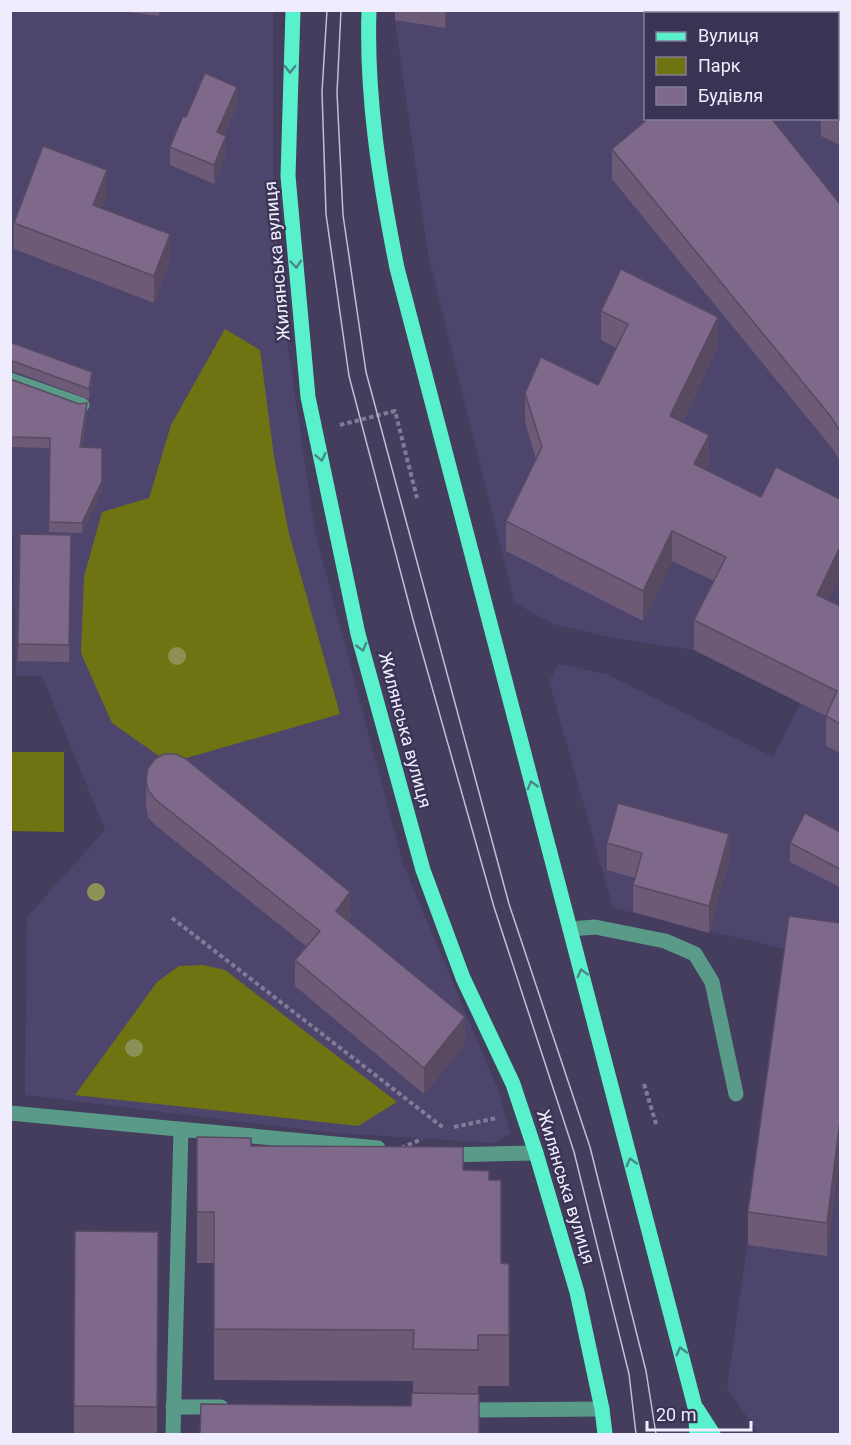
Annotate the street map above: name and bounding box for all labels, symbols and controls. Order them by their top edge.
legend [644,12,839,120]
text: Вулиця [698,25,759,46]
text: Парк [698,55,741,76]
one-way arrow [284,64,297,73]
text: Будівля [698,85,763,106]
street label: Жилянська вулиця [259,180,294,342]
one-way arrow [289,259,302,268]
one-way arrow [314,451,327,461]
one-way arrow [355,641,367,652]
street label: Жилянська вулиця [375,650,436,810]
one-way arrow [527,780,539,791]
one-way arrow [576,969,589,979]
street label: Жилянська вулиця [533,1107,600,1267]
one-way arrow [626,1157,638,1168]
one-way arrow [675,1346,688,1356]
scale bar [647,1394,750,1432]
text: 20 m [656,1404,696,1425]

